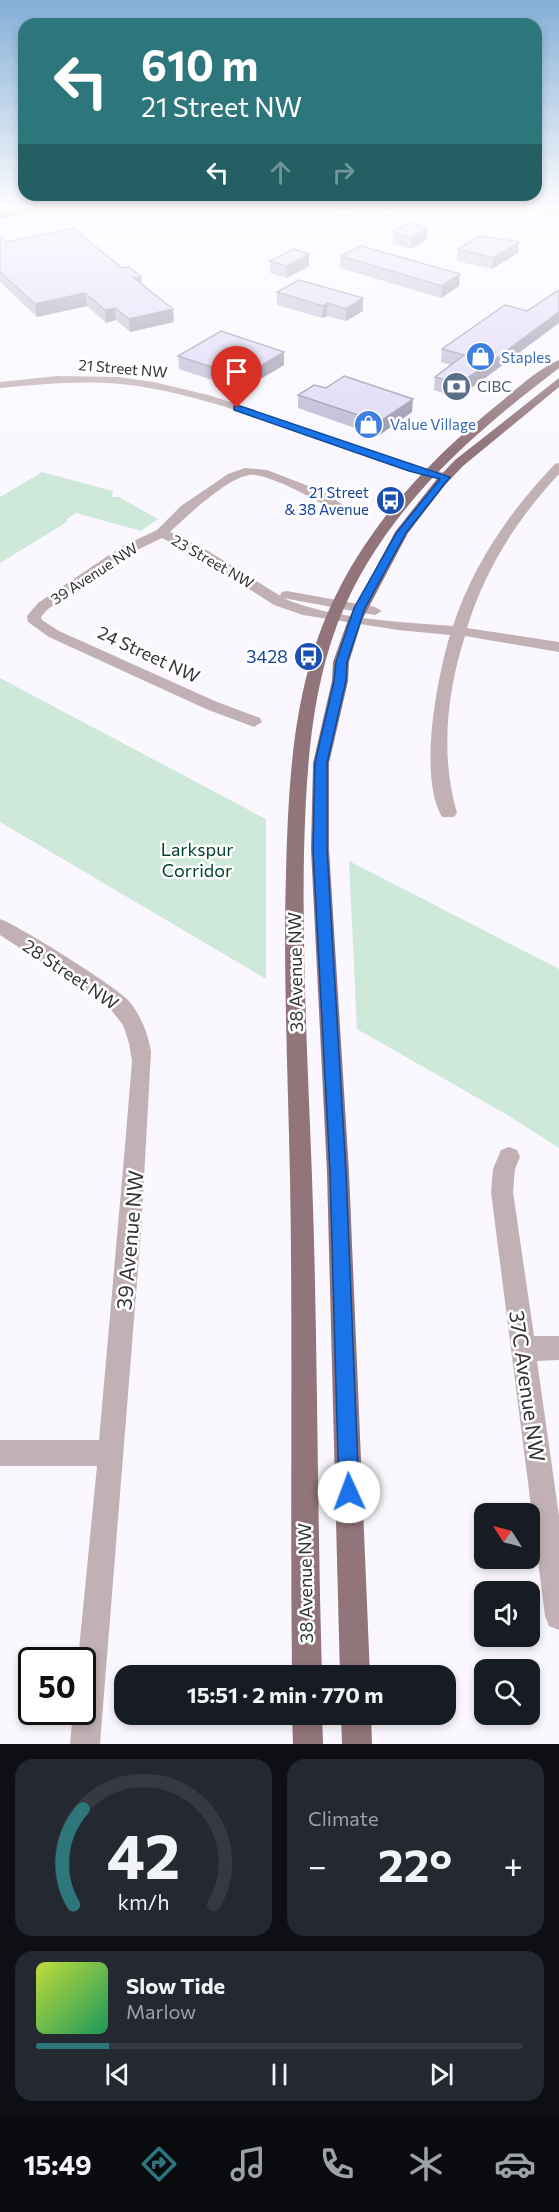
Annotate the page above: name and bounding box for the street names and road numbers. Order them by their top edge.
street label: 21 Street NW [78,355,168,381]
street label: 23 Street NW [169,530,257,592]
street label: 39 Avenue NW [47,538,141,608]
street label: 24 Street NW [94,621,204,687]
street label: 38 Avenue NW [283,912,307,1032]
street label: 28 Street NW [19,934,123,1014]
street label: 39 Avenue NW [110,1169,148,1311]
street label: 37C Avenue NW [505,1309,551,1463]
street label: 38 Avenue NW [293,1523,317,1643]

